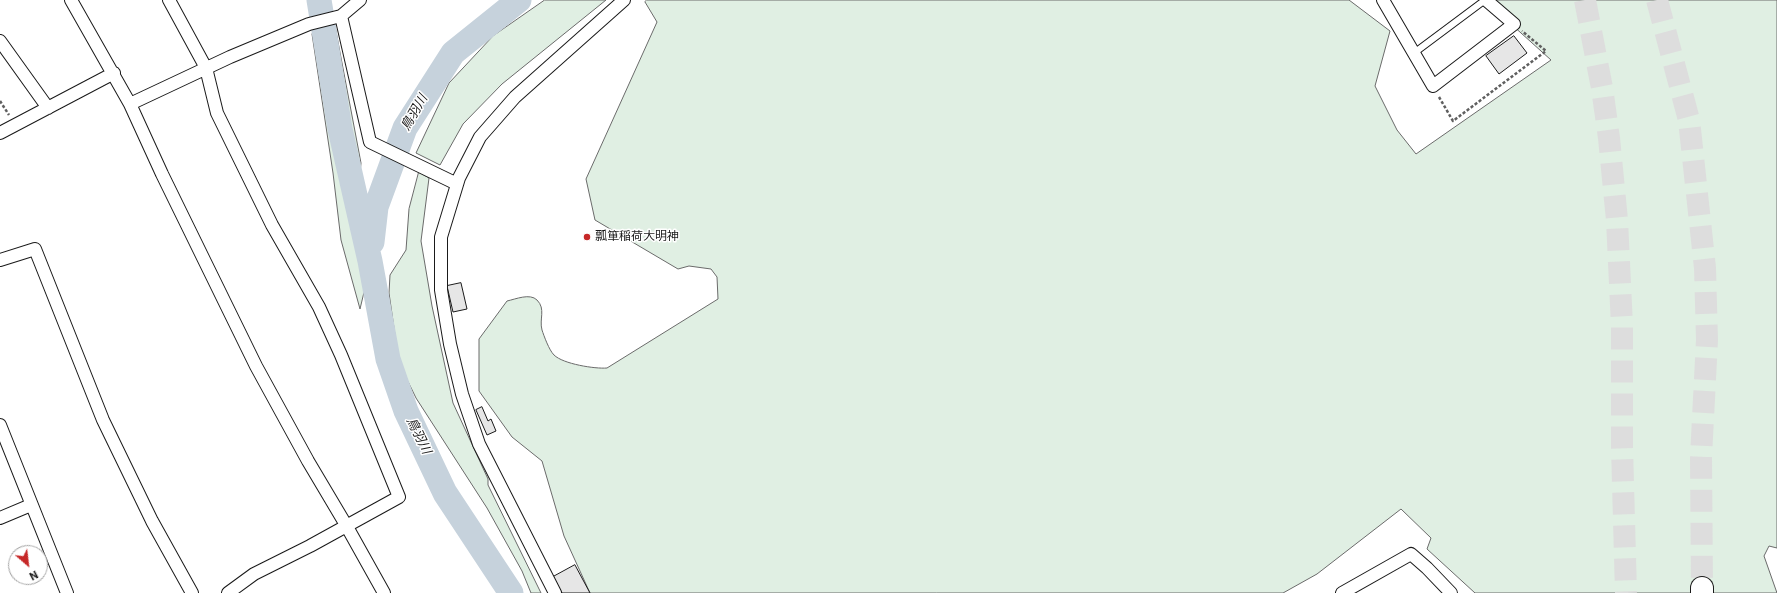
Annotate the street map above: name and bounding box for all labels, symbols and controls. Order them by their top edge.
water label: 鳥羽川 [398,92,432,134]
place label: 瓢箪稲荷大明神 [595,230,679,244]
marker: 瓢箪稲荷大明神 [582,232,592,242]
water label: 鳥羽川 [402,415,434,457]
north arrow [8,545,48,585]
text: N [27,568,40,583]

